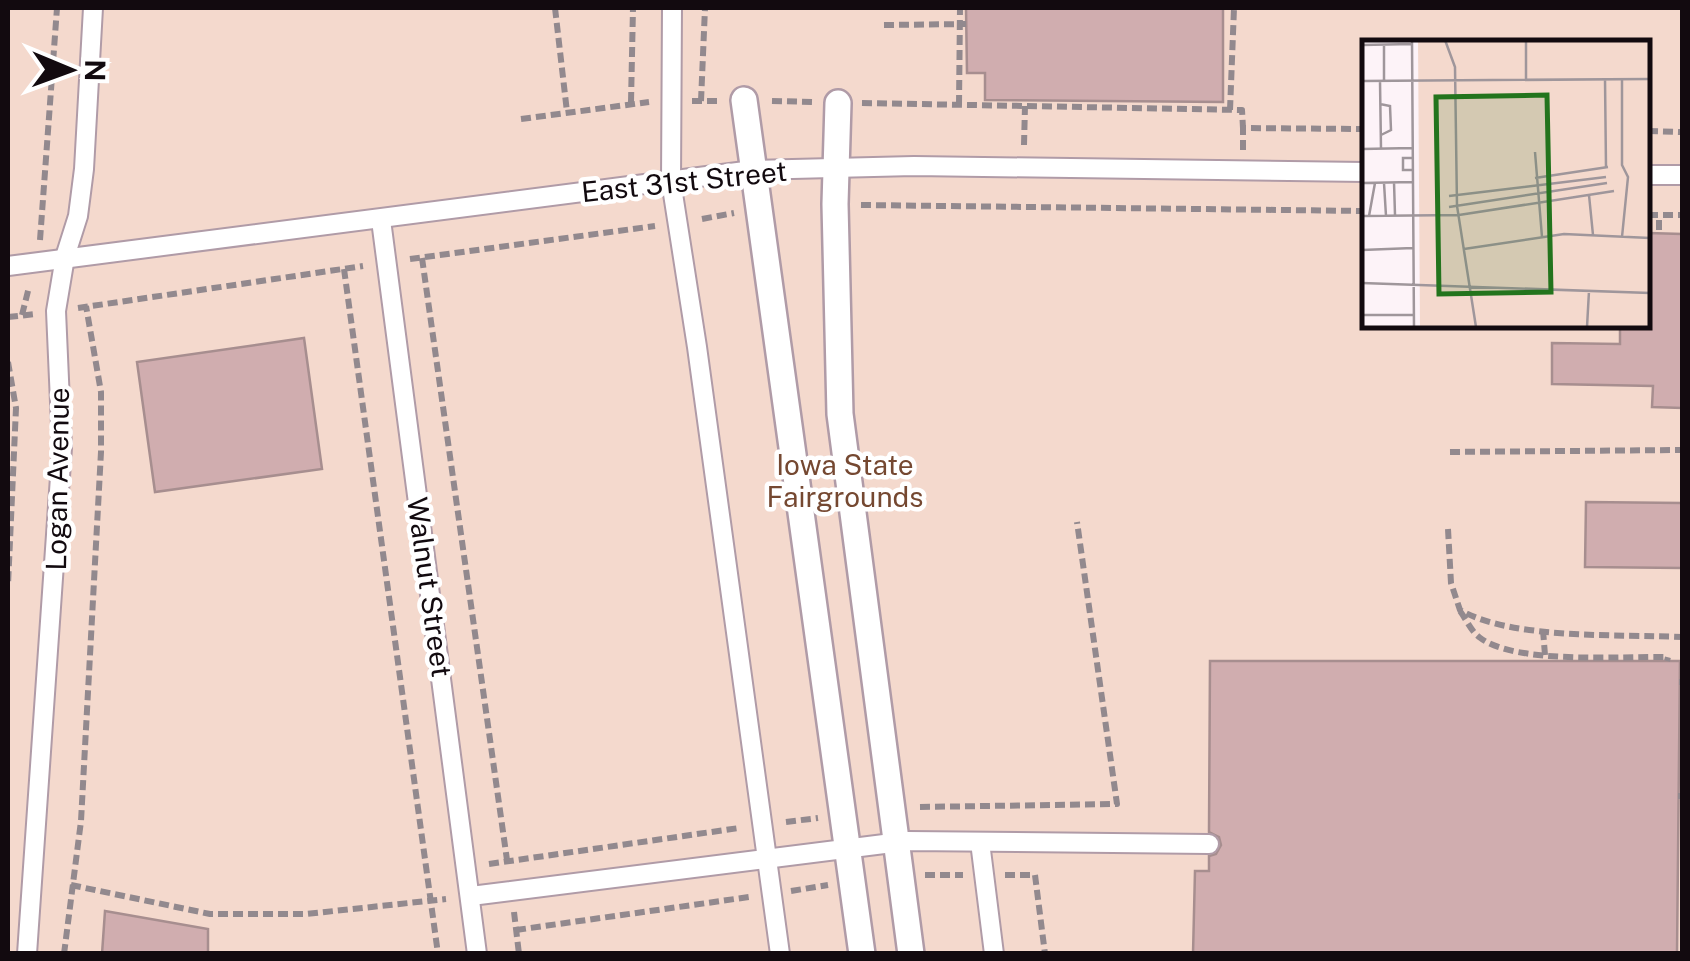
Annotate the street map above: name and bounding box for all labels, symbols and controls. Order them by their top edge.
north arrow [20,20,120,120]
inset map [1362,40,1650,328]
text: N [79,59,112,82]
street label: East 31st Street [580,154,788,208]
street label: Logan Avenue [39,387,75,571]
park label: Iowa State Fairgrounds [767,448,923,513]
street label: Walnut Street [401,495,459,679]

